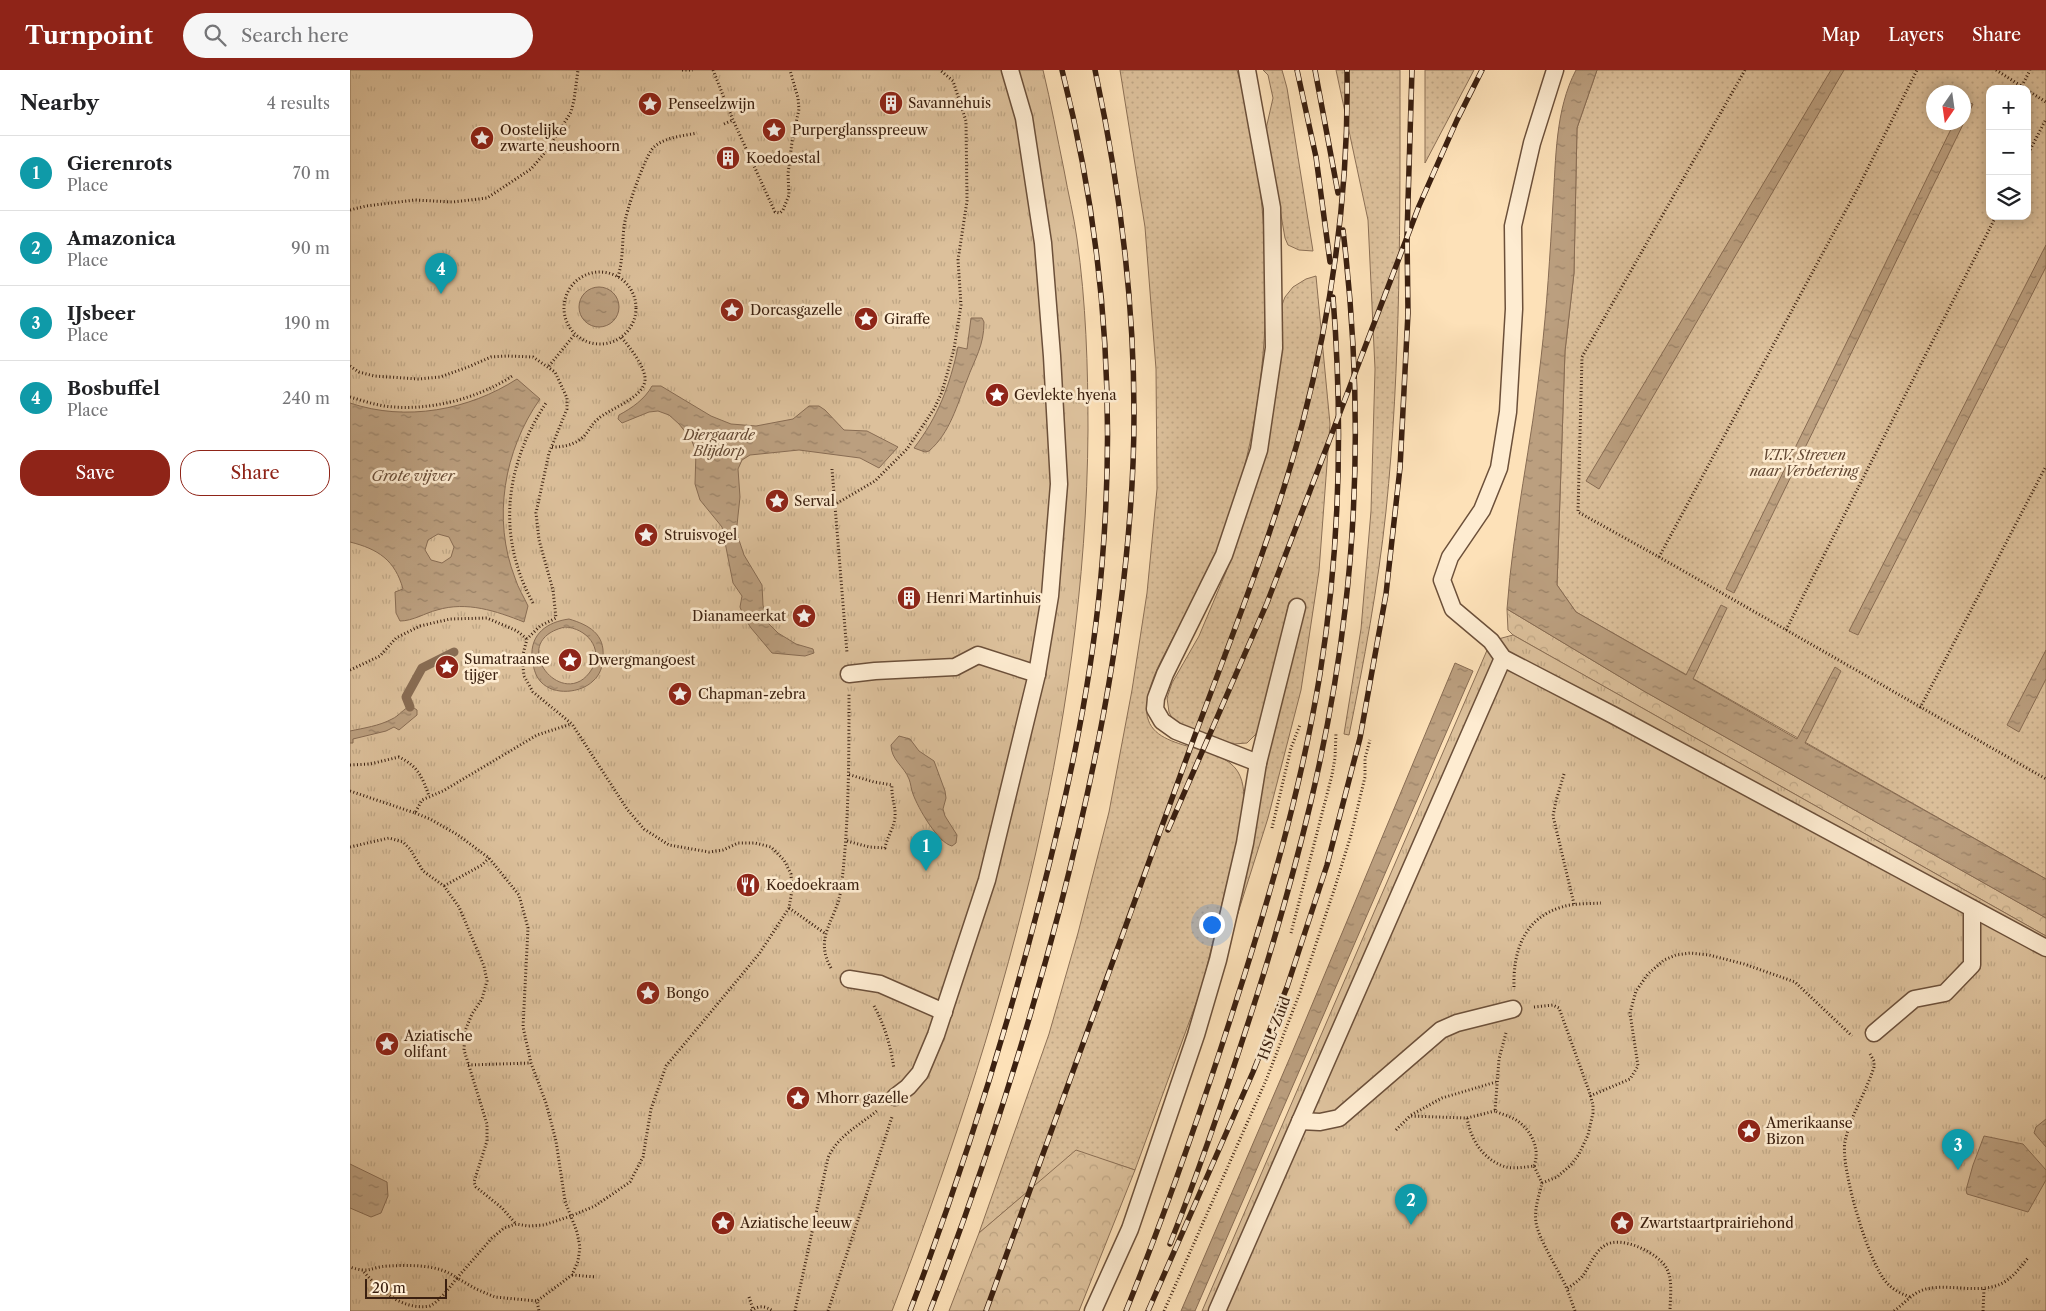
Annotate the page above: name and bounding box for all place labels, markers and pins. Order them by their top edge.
building icon: Savannehuis [878,90,904,116]
place icon: Penseelzwijn [637,91,663,117]
place label: Savannehuis [908,94,991,112]
place label: Penseelzwijn [668,95,755,113]
place icon: Purperglansspreeuw [761,117,787,143]
place label: Oostelijke zwarte neushoorn [500,121,620,155]
place label: Purperglansspreeuw [792,121,928,139]
place icon: Oostelijke zwarte neushoorn [469,125,495,151]
building icon: Koedoestal [715,145,741,171]
place label: Koedoestal [746,149,820,167]
pin: 4 [425,253,457,294]
place icon: Dorcasgazelle [719,297,745,323]
place label: Dorcasgazelle [750,301,843,319]
place icon: Giraffe [853,306,879,332]
place label: Giraffe [884,310,930,328]
place icon: Gevlekte hyena [984,382,1010,408]
place label: Gevlekte hyena [1014,386,1117,404]
place icon: Serval [764,488,790,514]
place label: Serval [794,492,835,510]
place icon: Struisvogel [633,522,659,548]
place label: Struisvogel [664,526,737,544]
building icon: Henri Martinhuis [896,585,922,611]
place label: Henri Martinhuis [926,589,1041,607]
place icon: Dianameerkat [791,603,817,629]
place label: Dianameerkat [692,607,786,625]
place icon: Dwergmangoest [557,647,583,673]
place label: Sumatraanse tijger [464,650,550,684]
place label: Dwergmangoest [588,651,696,669]
place icon: Sumatraanse tijger [434,654,460,680]
place icon: Chapman-zebra [667,681,693,707]
place label: Chapman-zebra [698,685,806,703]
pin: 1 [910,830,942,871]
restaurant icon: Koedoekraam [735,872,761,898]
place label: Koedoekraam [766,876,860,894]
place icon: Bongo [635,980,661,1006]
place label: Bongo [666,984,709,1002]
place label: Aziatische olifant [403,1027,473,1061]
place icon: Aziatische olifant [374,1031,400,1057]
place icon: Mhorr gazelle [785,1085,811,1111]
place label: Mhorr gazelle [816,1089,909,1107]
place label: Amerikaanse Bizon [1765,1114,1853,1148]
place icon: Amerikaanse Bizon [1736,1118,1762,1144]
pin: 3 [1942,1129,1974,1170]
pin: 2 [1395,1184,1427,1225]
place icon: Aziatische leeuw [710,1210,736,1236]
place icon: Zwartstaartprairiehond [1609,1210,1635,1236]
place label: Aziatische leeuw [739,1214,853,1232]
place label: Zwartstaartprairiehond [1640,1214,1794,1232]

